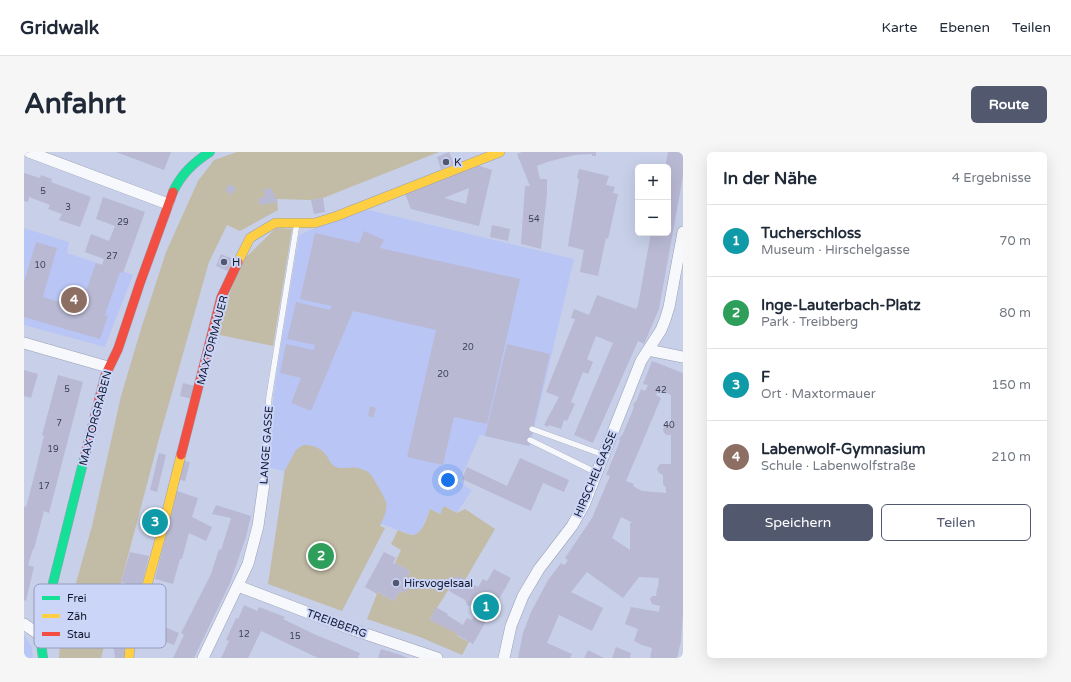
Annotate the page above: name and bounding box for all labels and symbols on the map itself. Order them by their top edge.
place label: K [454,156,462,169]
marker: K [441,157,451,167]
house number: 5 [40,186,46,197]
house number: 3 [65,202,71,213]
house number: 54 [528,214,540,225]
house number: 29 [117,217,129,228]
house number: 27 [106,251,118,262]
place label: H [232,256,240,269]
marker: H [219,257,229,267]
house number: 10 [34,260,46,271]
pin: 4 [61,285,87,315]
street label: MAXTORMAUER [194,294,231,386]
house number: 20 [462,342,474,353]
street label: MAXTORGRABEN [77,369,114,467]
house number: 20 [437,369,449,380]
house number: 5 [64,384,70,395]
house number: 42 [655,385,667,396]
street label: LANGE GASSE [257,405,276,485]
house number: 7 [56,418,62,429]
house number: 40 [663,420,675,431]
street label: HIRSCHELGASSE [571,429,620,519]
house number: 19 [47,444,59,455]
your location [438,470,458,490]
house number: 17 [38,481,50,492]
pin: 3 [142,507,168,537]
pin: 2 [308,541,334,571]
place label: Hirsvogelsaal [404,577,473,590]
marker: Hirsvogelsaal [391,578,401,588]
legend [34,584,166,648]
text: Frei [67,592,86,605]
pin: 1 [473,592,499,622]
street label: TREIBBERG [305,607,369,640]
text: Zäh [67,610,87,623]
text: Stau [67,628,91,641]
house number: 12 [238,629,250,640]
house number: 15 [289,631,301,642]

